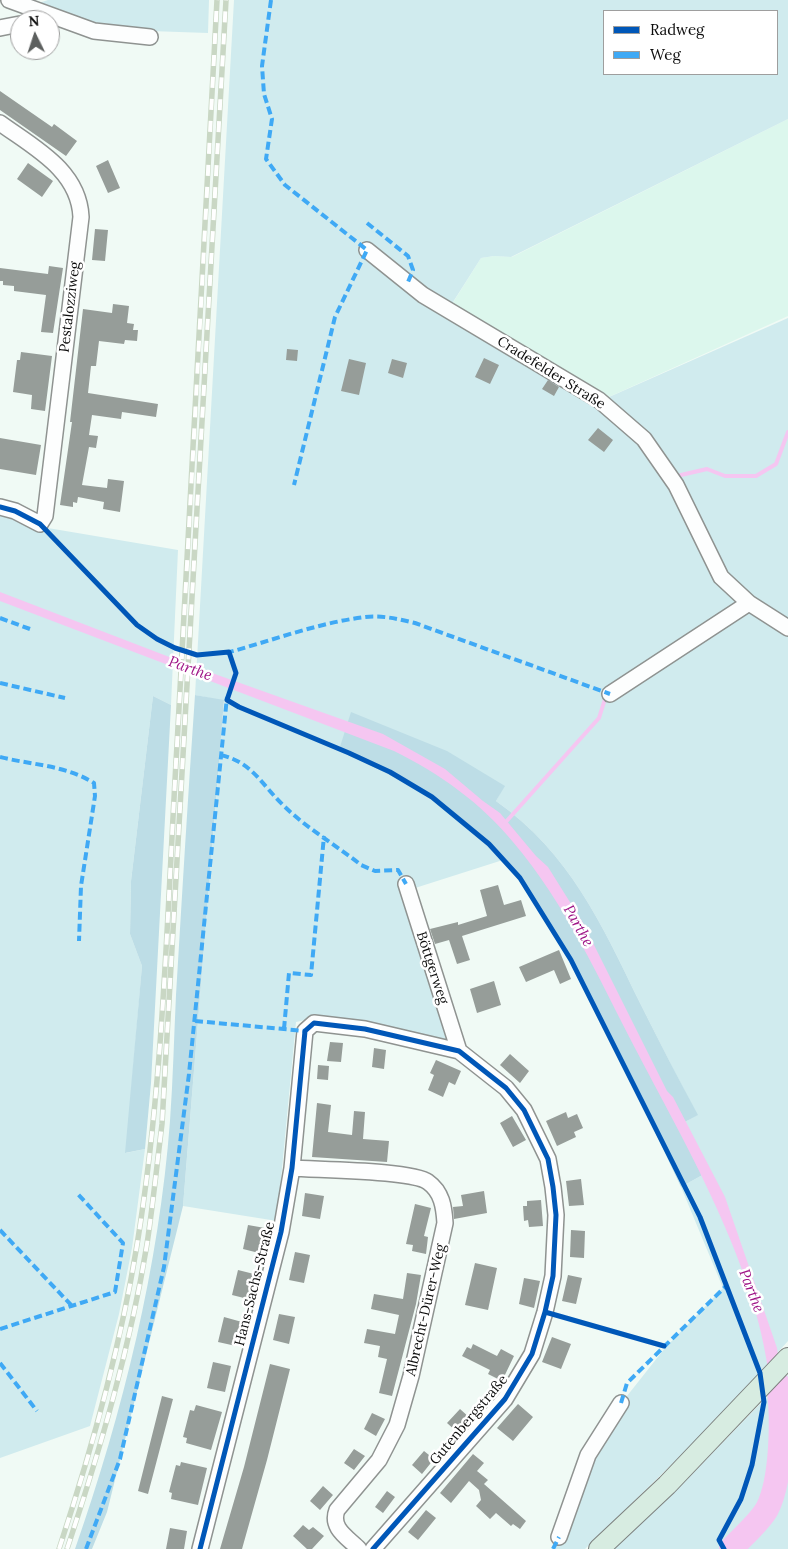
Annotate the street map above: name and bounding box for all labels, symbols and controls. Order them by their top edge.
north arrow [10,10,60,60]
legend [603,10,778,75]
text: N [28,12,40,30]
text: Radweg [650,20,704,39]
text: Weg [650,45,681,64]
street label: Pestalozziweg [56,261,84,353]
street label: Cradefelder Straße [494,333,608,413]
water label: Parthe [166,653,214,685]
water label: Parthe [559,902,597,950]
street label: Böttgerweg [412,929,452,1007]
street label: Hans-Sachs-Straße [231,1220,279,1348]
street label: Albrecht-Dürer-Weg [403,1242,449,1378]
water label: Parthe [735,1267,767,1315]
street label: Gutenbergstraße [427,1372,511,1468]

